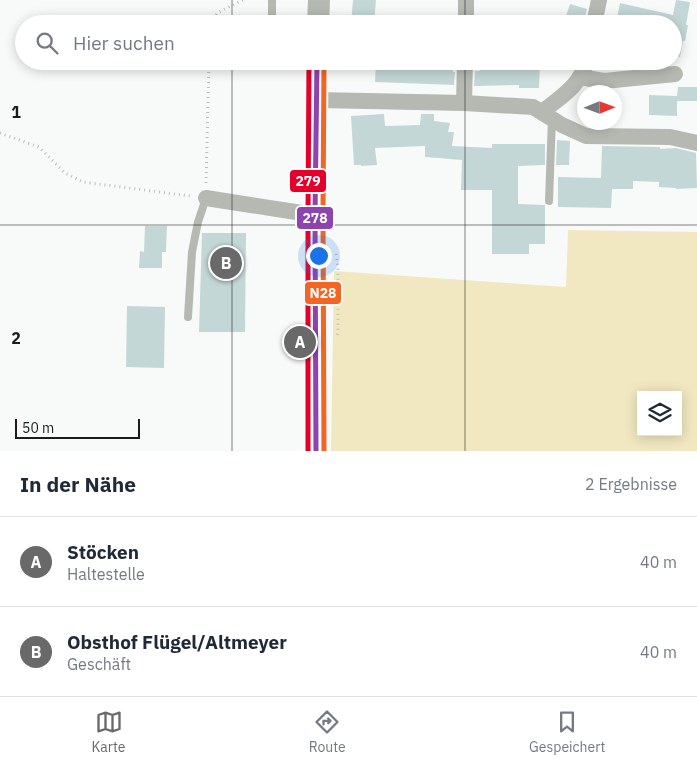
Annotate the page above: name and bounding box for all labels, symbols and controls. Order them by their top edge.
search box [15,15,682,70]
icon: search [33,29,61,57]
text: Hier suchen [73,31,175,55]
north arrow [577,85,622,130]
text: 1 [11,102,21,122]
line badge: 279 [289,169,327,193]
text: 279 [295,172,321,190]
line badge: 278 [296,206,334,230]
text: 278 [302,209,328,227]
your location [306,243,332,269]
pin: B [210,244,242,282]
line badge: N28 [304,281,342,305]
text: N28 [310,284,336,302]
pin: A [284,323,316,361]
text: 2 [11,328,21,348]
map controls [637,391,682,436]
button: layers [637,391,682,436]
scale bar [15,416,140,439]
text: 50 m [22,419,54,437]
text: In der Nähe [20,470,136,498]
text: 2 Ergebnisse [585,474,677,494]
text: Stöcken [67,540,139,564]
text: A [31,552,41,572]
text: 40 m [640,552,677,572]
text: Haltestelle [67,564,145,584]
text: Obsthof Flügel/Altmeyer [67,630,287,654]
text: B [31,642,41,662]
text: 40 m [640,642,677,662]
text: Geschäft [67,654,131,674]
tab: Karte [92,708,126,756]
tab: Route [309,708,346,756]
tab: Gespeichert [529,708,605,756]

